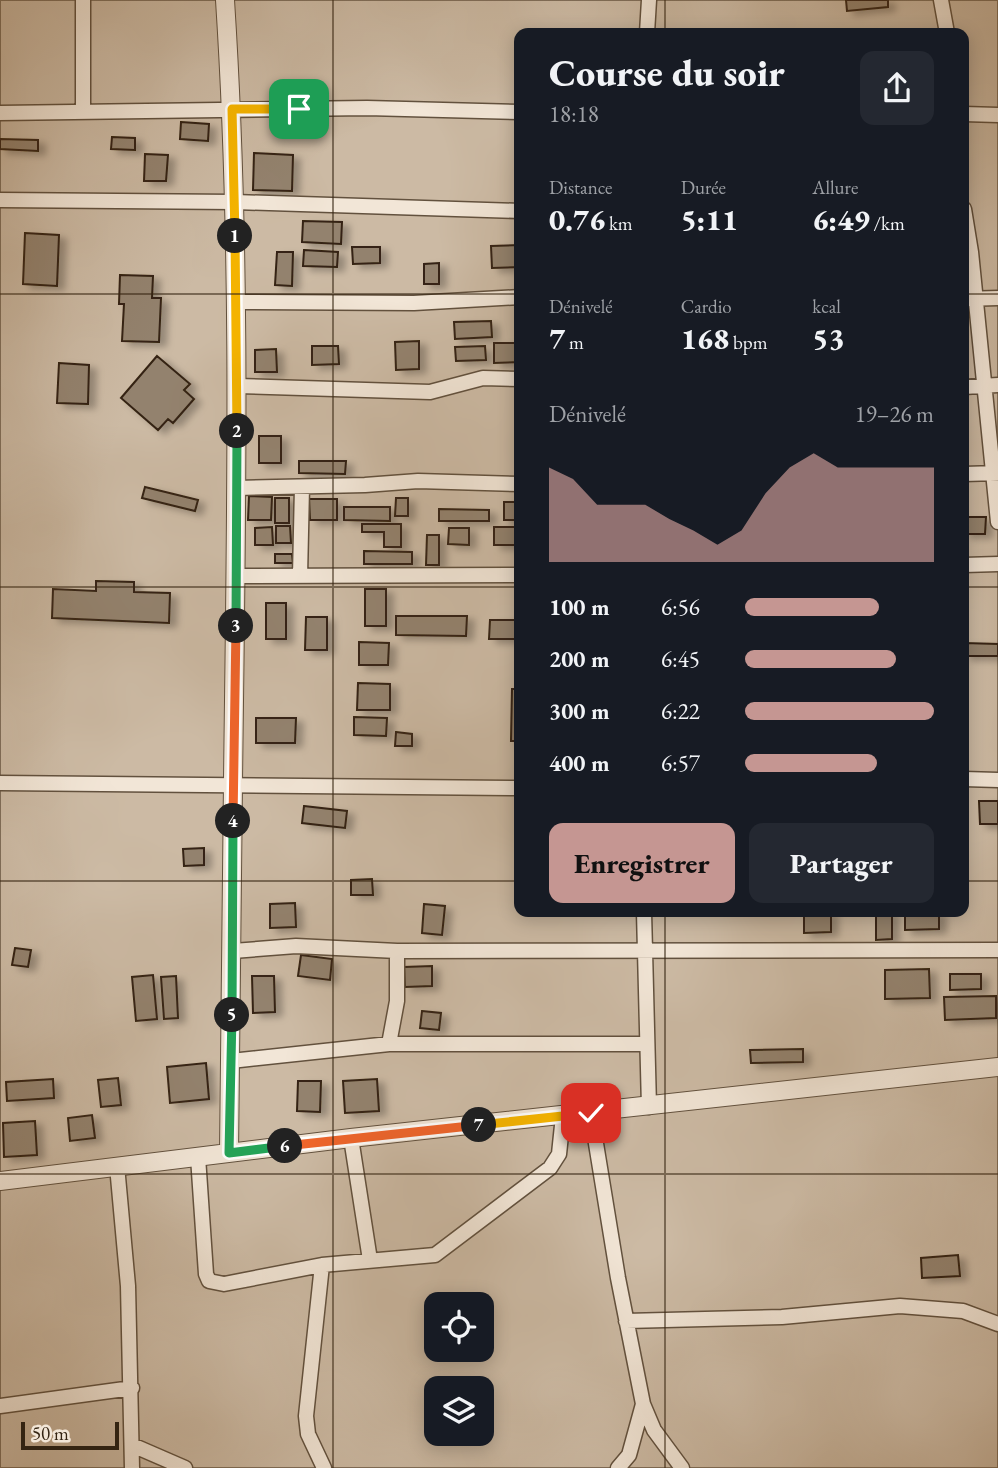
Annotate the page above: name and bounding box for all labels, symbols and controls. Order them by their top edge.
text: Course du soir [549,48,785,97]
button: share [860,51,934,125]
pin [269,79,329,139]
icon: arrive [280,90,318,128]
text: 18:18 [549,99,599,129]
text: Distance [549,175,612,200]
text: Durée [681,175,726,200]
text: Allure [812,175,858,200]
text: 0.76 [549,200,605,239]
text: 5:11 [681,200,738,239]
text: 6:49 [812,200,870,239]
text: km [605,211,633,236]
text: /km [870,211,905,236]
pin: 1 [218,218,252,254]
text: 1 [229,223,240,248]
text: Dénivelé [549,294,613,319]
text: Cardio [681,294,732,319]
text: kcal [812,294,841,319]
text: 7 [549,319,565,358]
text: 168 [681,319,729,358]
text: 53 [812,319,845,358]
text: m [565,330,584,355]
text: bpm [729,330,768,355]
text: Dénivelé [549,399,626,429]
text: 19–26 m [855,399,934,429]
pin: 2 [219,414,254,448]
text: 2 [231,418,242,443]
text: 100 m [549,592,610,622]
text: 6:56 [661,592,700,622]
pin: 3 [218,608,254,644]
text: 3 [230,613,241,638]
text: 200 m [549,644,610,674]
text: 6:45 [661,644,700,674]
text: 300 m [549,696,610,726]
text: 6:22 [661,696,700,726]
text: 400 m [549,748,610,778]
text: 6:57 [661,748,700,778]
pin: 4 [216,804,250,838]
text: 4 [227,808,238,833]
button: Enregistrer [549,823,735,903]
button: Partager [749,823,934,903]
pin: 5 [215,998,250,1032]
text: 5 [226,1002,237,1027]
pin [561,1083,621,1143]
icon: check [572,1094,610,1132]
pin: 7 [462,1108,496,1142]
text: 7 [473,1112,484,1137]
pin: 6 [268,1128,302,1164]
text: 6 [279,1133,290,1158]
map controls [424,1292,494,1446]
button: locate [424,1292,494,1362]
button: layers [424,1376,494,1446]
scale bar [21,1419,119,1451]
text: 50 m [32,1421,69,1446]

